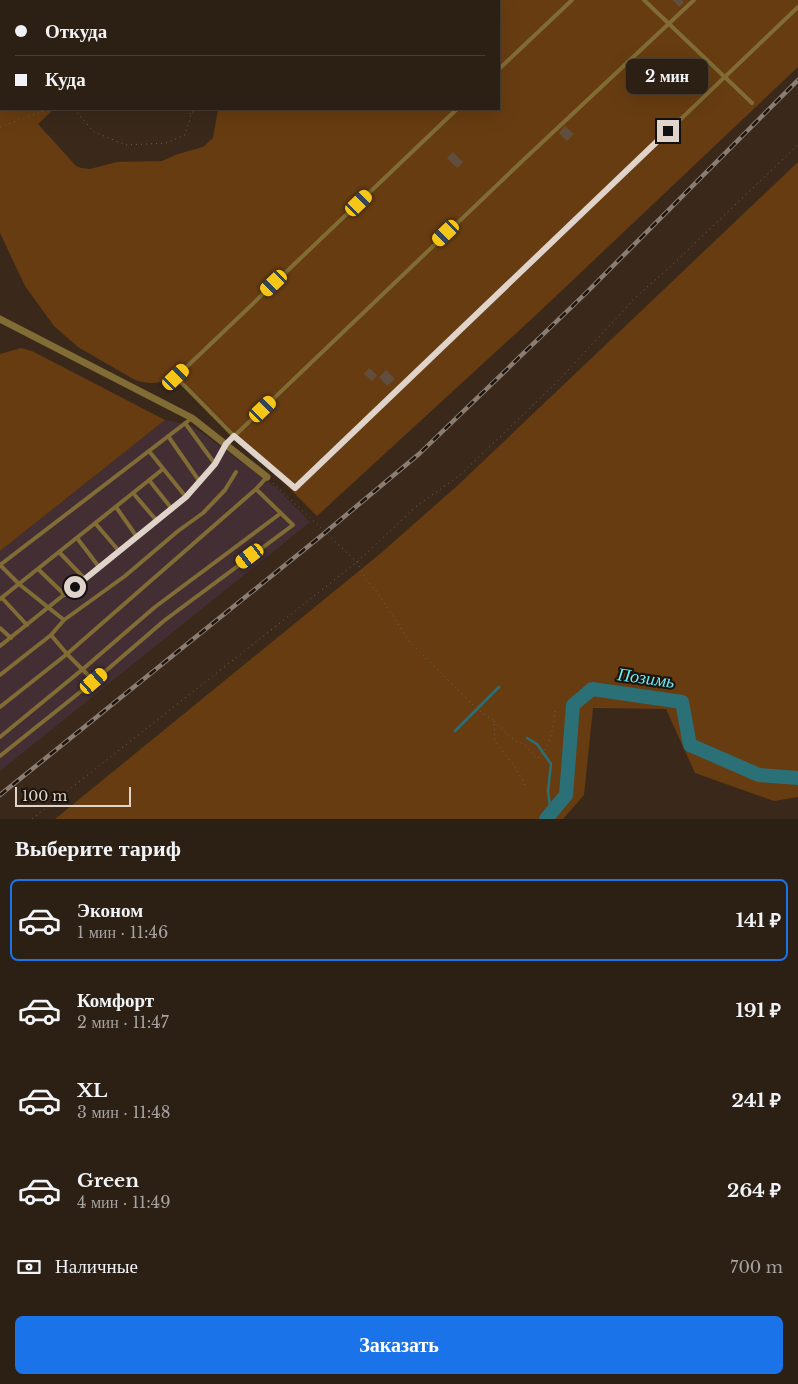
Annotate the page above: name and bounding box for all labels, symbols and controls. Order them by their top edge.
text: Откуда [45,20,107,43]
callout: 2 мин [627,58,709,94]
text: 2 мин [645,66,689,86]
text: Куда [45,68,86,91]
route end [657,120,679,142]
car [342,187,375,219]
car [429,217,462,249]
car [257,267,290,299]
car [159,361,192,393]
car [246,393,279,425]
car [233,541,266,571]
route start [64,576,86,598]
water label: Позимь [615,663,676,693]
car [77,665,110,697]
scale bar [15,784,131,807]
text: 100 m [22,787,67,805]
text: Выберите тариф [15,835,181,862]
icon: car [17,898,62,943]
text: Эконом [77,899,143,922]
text: 141 ₽ [736,909,781,932]
text: 1 мин · 11:46 [77,922,168,942]
icon: car [17,988,62,1033]
text: Комфорт [77,989,154,1012]
text: 191 ₽ [736,999,781,1022]
text: 2 мин · 11:47 [77,1012,169,1032]
icon: car [17,1078,62,1123]
text: XL [77,1079,107,1102]
text: 241 ₽ [732,1089,781,1112]
text: 3 мин · 11:48 [77,1102,170,1122]
icon: car [17,1168,62,1213]
text: Green [77,1169,139,1192]
text: 264 ₽ [727,1179,781,1202]
text: 4 мин · 11:49 [77,1192,170,1212]
icon: cash [15,1253,43,1281]
text: Наличные [55,1255,138,1278]
text: 700 m [730,1257,783,1277]
button: Заказать [15,1316,783,1374]

